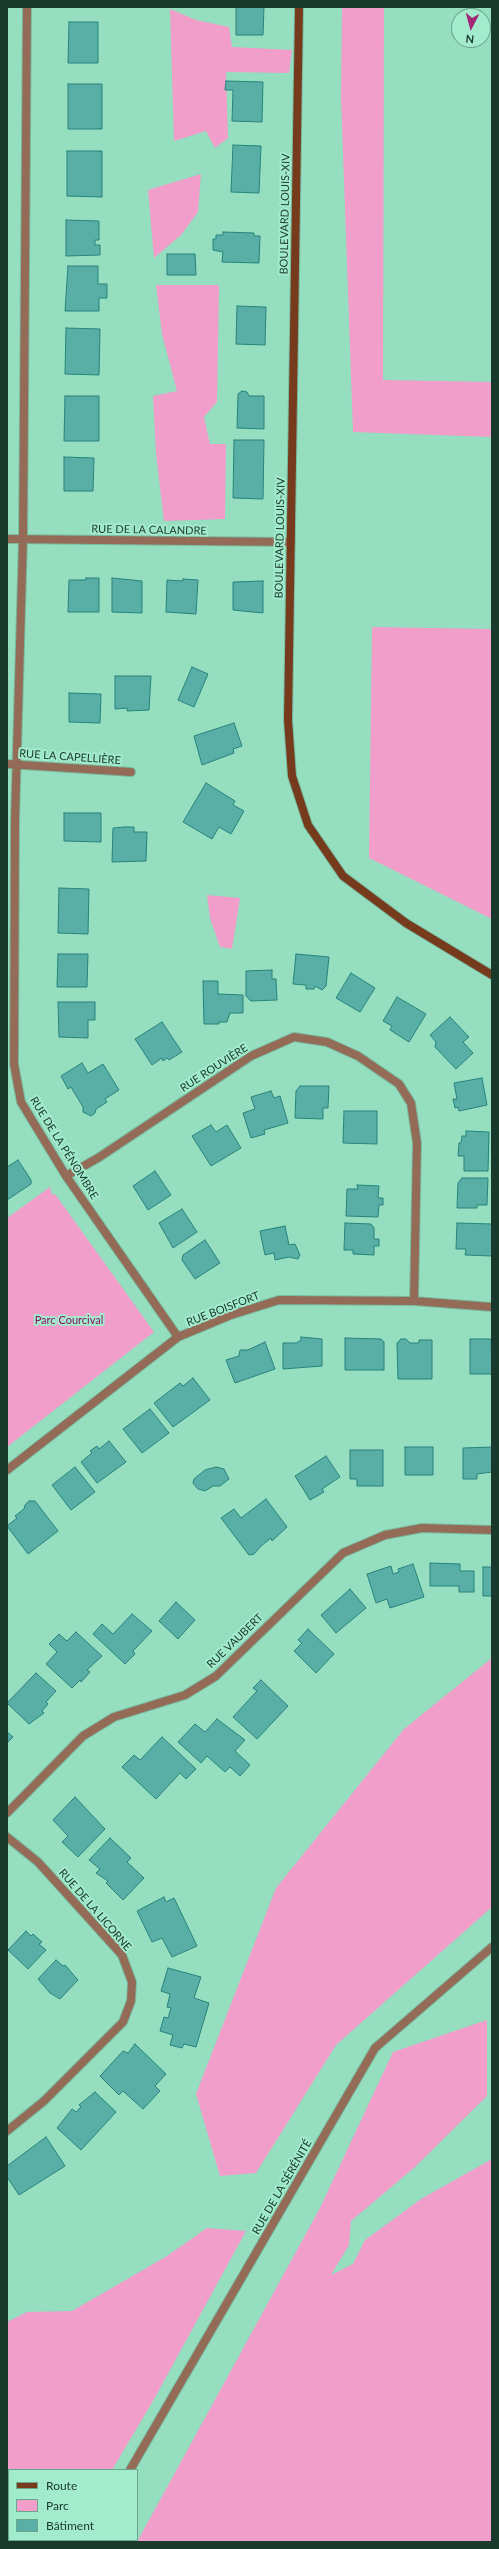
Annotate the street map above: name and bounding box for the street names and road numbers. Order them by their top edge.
street label: BOULEVARD LOUIS-XIV [277,153,293,275]
street label: BOULEVARD LOUIS-XIV [272,477,288,599]
street label: RUE DE LA CALANDRE [91,522,207,538]
street label: RUE LA CAPELLIÈRE [19,747,121,767]
street label: RUE ROUVIÈRE [178,1041,250,1095]
street label: RUE DE LA PÉNOMBRE [27,1094,101,1202]
street label: RUE BOISFORT [185,1289,261,1329]
street label: RUE VAUBERT [204,1611,266,1671]
street label: RUE DE LA LICORNE [56,1866,134,1954]
street label: RUE DE LA SÉRÉNITÉ [249,2137,315,2237]

